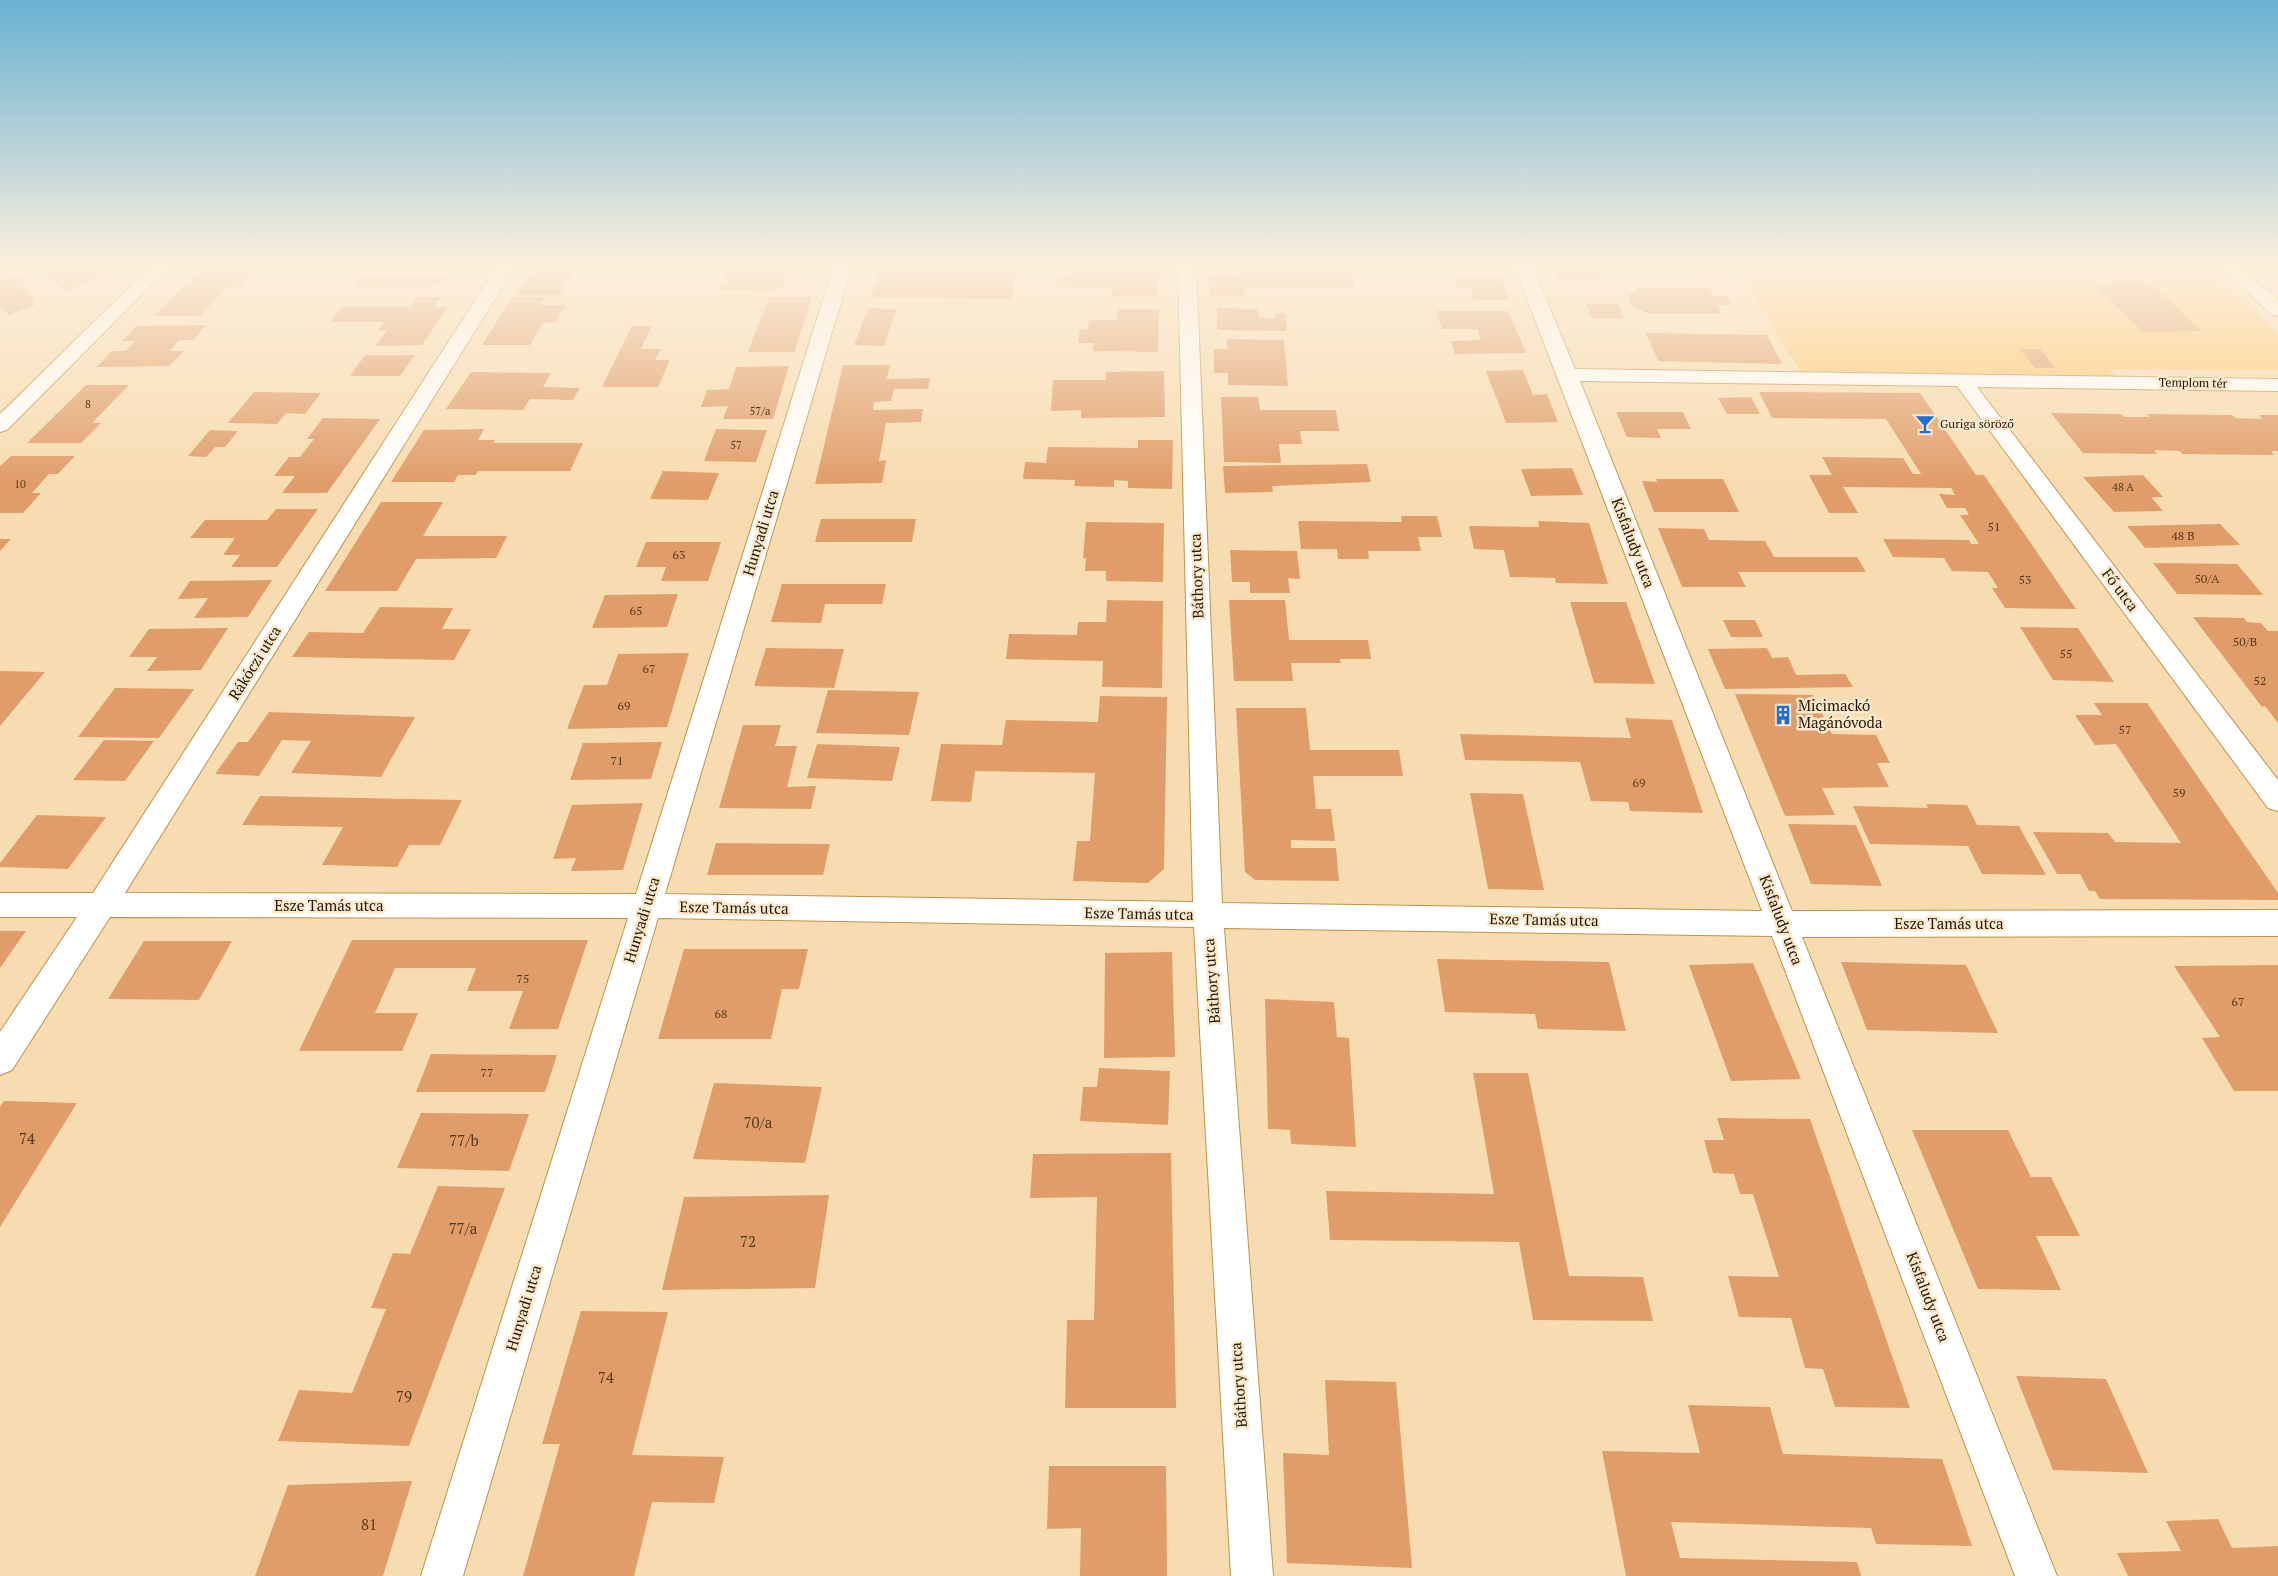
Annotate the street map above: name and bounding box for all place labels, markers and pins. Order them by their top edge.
bar icon: Guriga söröző [1914,413,1936,435]
place label: Guriga söröző [1940,416,2014,431]
place label: Micimackó Magánóvoda [1798,695,1883,732]
building icon: Micimackó Magánóvoda [1772,704,1794,726]

